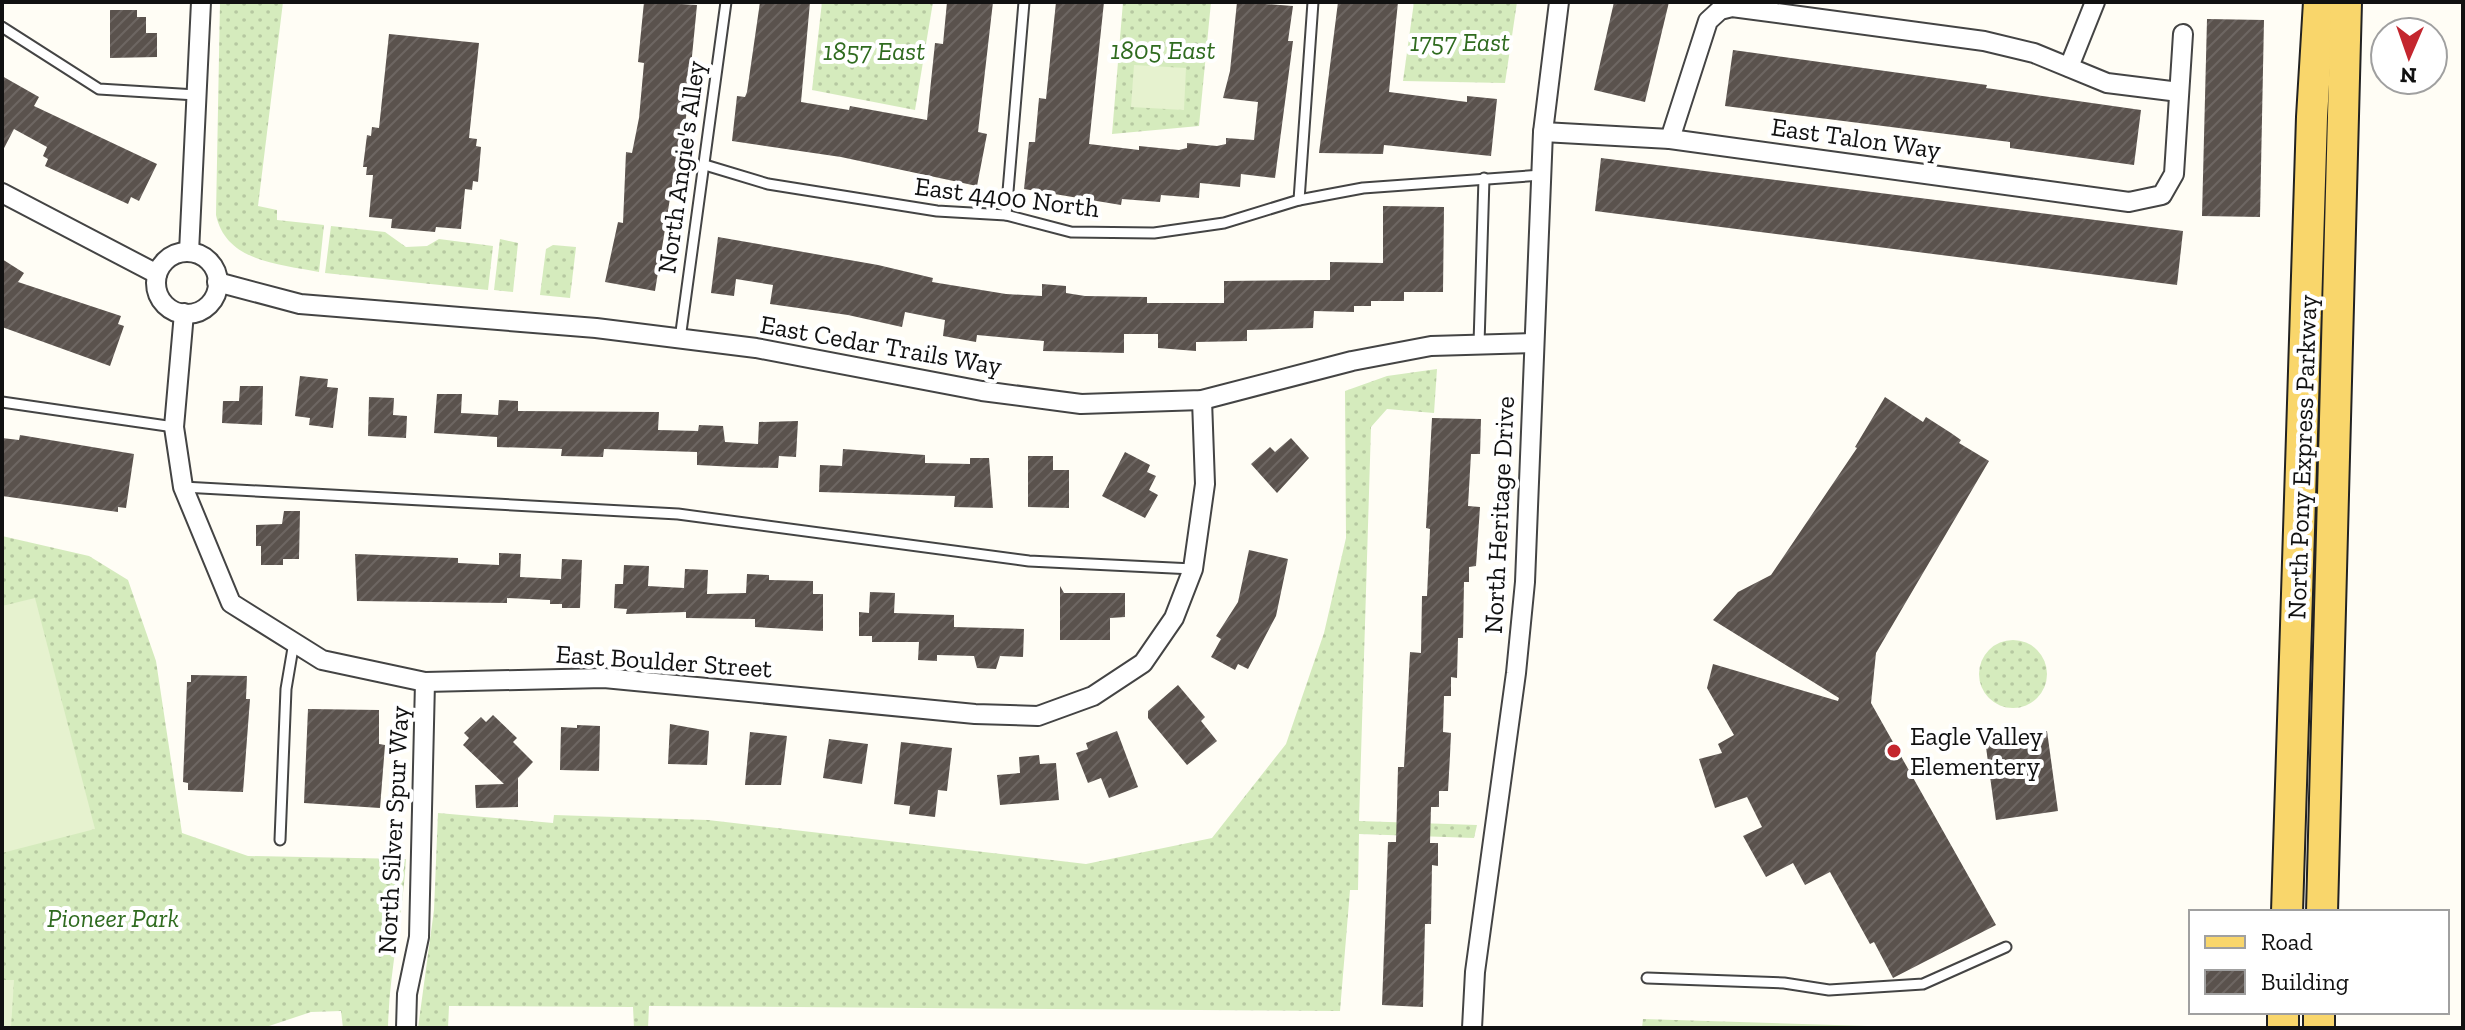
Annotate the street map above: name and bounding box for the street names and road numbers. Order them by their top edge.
street label: North Angie's Alley [650,58,712,275]
street label: East Talon Way [1769,110,1944,166]
street label: East 4400 North [913,170,1102,224]
street label: North Pony Express Parkway [2280,293,2324,620]
street label: East Cedar Trails Way [758,308,1005,382]
street label: North Heritage Drive [1477,395,1521,635]
street label: East Boulder Street [555,637,774,685]
street label: North Silver Spur Way [371,704,416,955]

